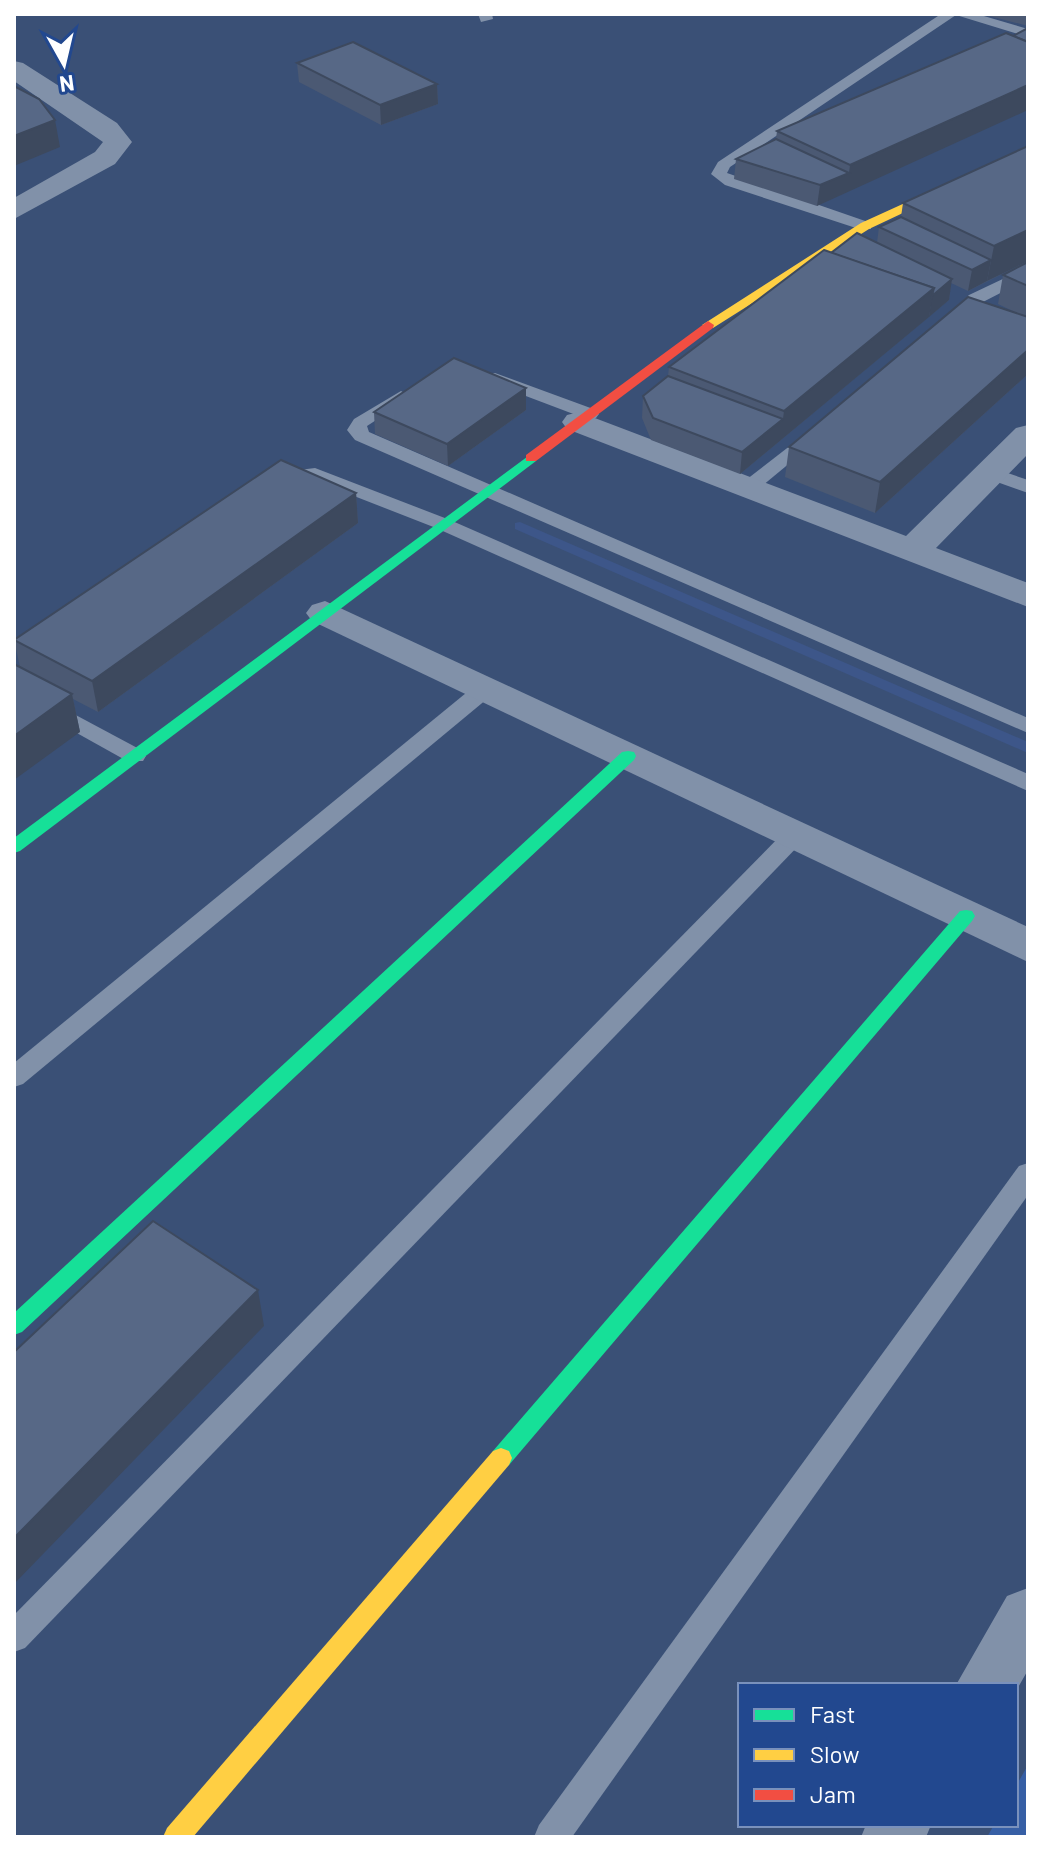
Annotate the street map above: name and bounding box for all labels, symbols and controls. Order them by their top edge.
north arrow [24,24,104,104]
text: N [58,71,76,99]
legend [738,1683,1018,1827]
text: Fast [810,1699,855,1728]
text: Slow [810,1739,859,1768]
text: Jam [810,1779,856,1808]

